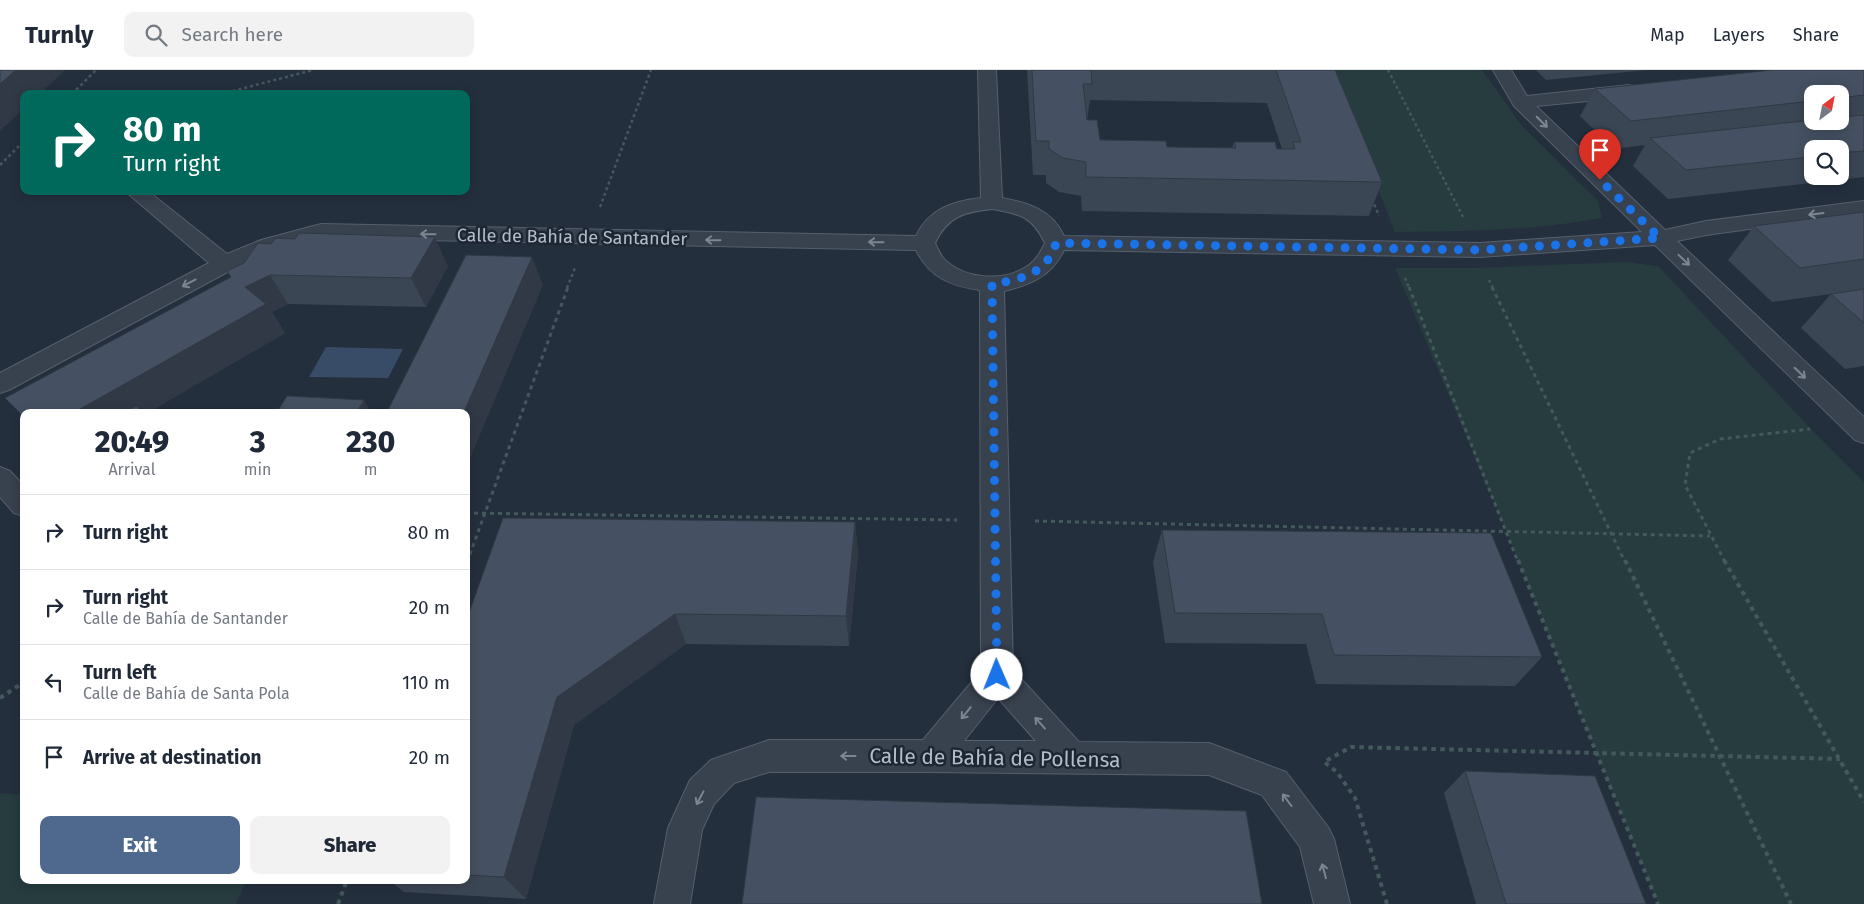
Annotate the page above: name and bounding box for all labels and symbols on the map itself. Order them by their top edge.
north arrow [1804,85,1849,130]
one-way arrow [1536,116,1548,128]
pin [1579,129,1621,180]
one-way arrow [1808,209,1824,219]
street label: Calle de Bahía de Santander [457,224,687,250]
one-way arrow [420,229,436,238]
one-way arrow [705,235,721,244]
one-way arrow [868,237,884,247]
one-way arrow [1677,254,1690,266]
one-way arrow [181,278,196,288]
one-way arrow [1794,367,1807,379]
position arrow [970,648,1022,700]
one-way arrow [961,706,972,719]
one-way arrow [1034,716,1046,729]
street label: Calle de Bahía de Pollensa [869,743,1121,773]
one-way arrow [840,751,856,761]
one-way arrow [695,790,705,805]
one-way arrow [1281,794,1292,807]
one-way arrow [1319,864,1329,880]

